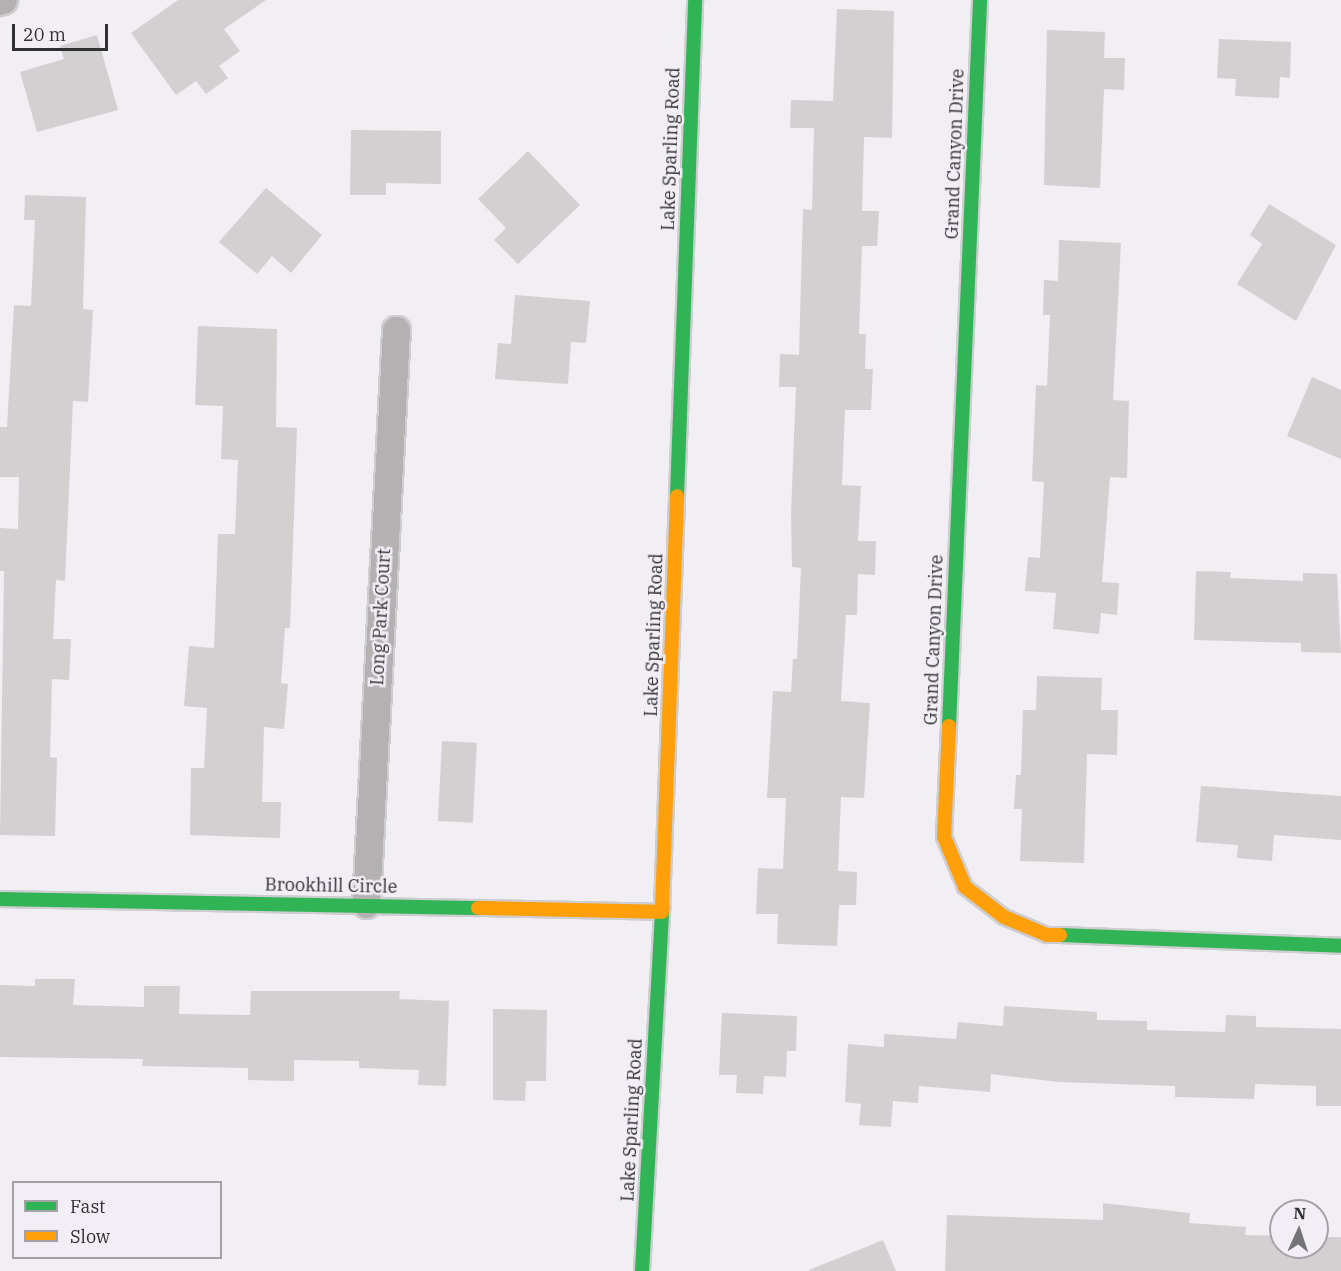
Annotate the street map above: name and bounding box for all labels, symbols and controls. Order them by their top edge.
scale bar [15,12,111,50]
text: 20 m [23,23,66,46]
street label: Lake Sparling Road [657,67,685,231]
street label: Grand Canyon Drive [941,68,969,240]
street label: Long Park Court [367,548,395,686]
street label: Lake Sparling Road [640,553,668,717]
street label: Grand Canyon Drive [920,554,948,726]
street label: Brookhill Circle [265,874,397,898]
street label: Lake Sparling Road [617,1038,647,1202]
legend [12,1181,222,1259]
text: Fast [70,1195,105,1218]
north arrow [1269,1199,1329,1259]
text: N [1293,1203,1307,1223]
text: Slow [70,1225,110,1248]

